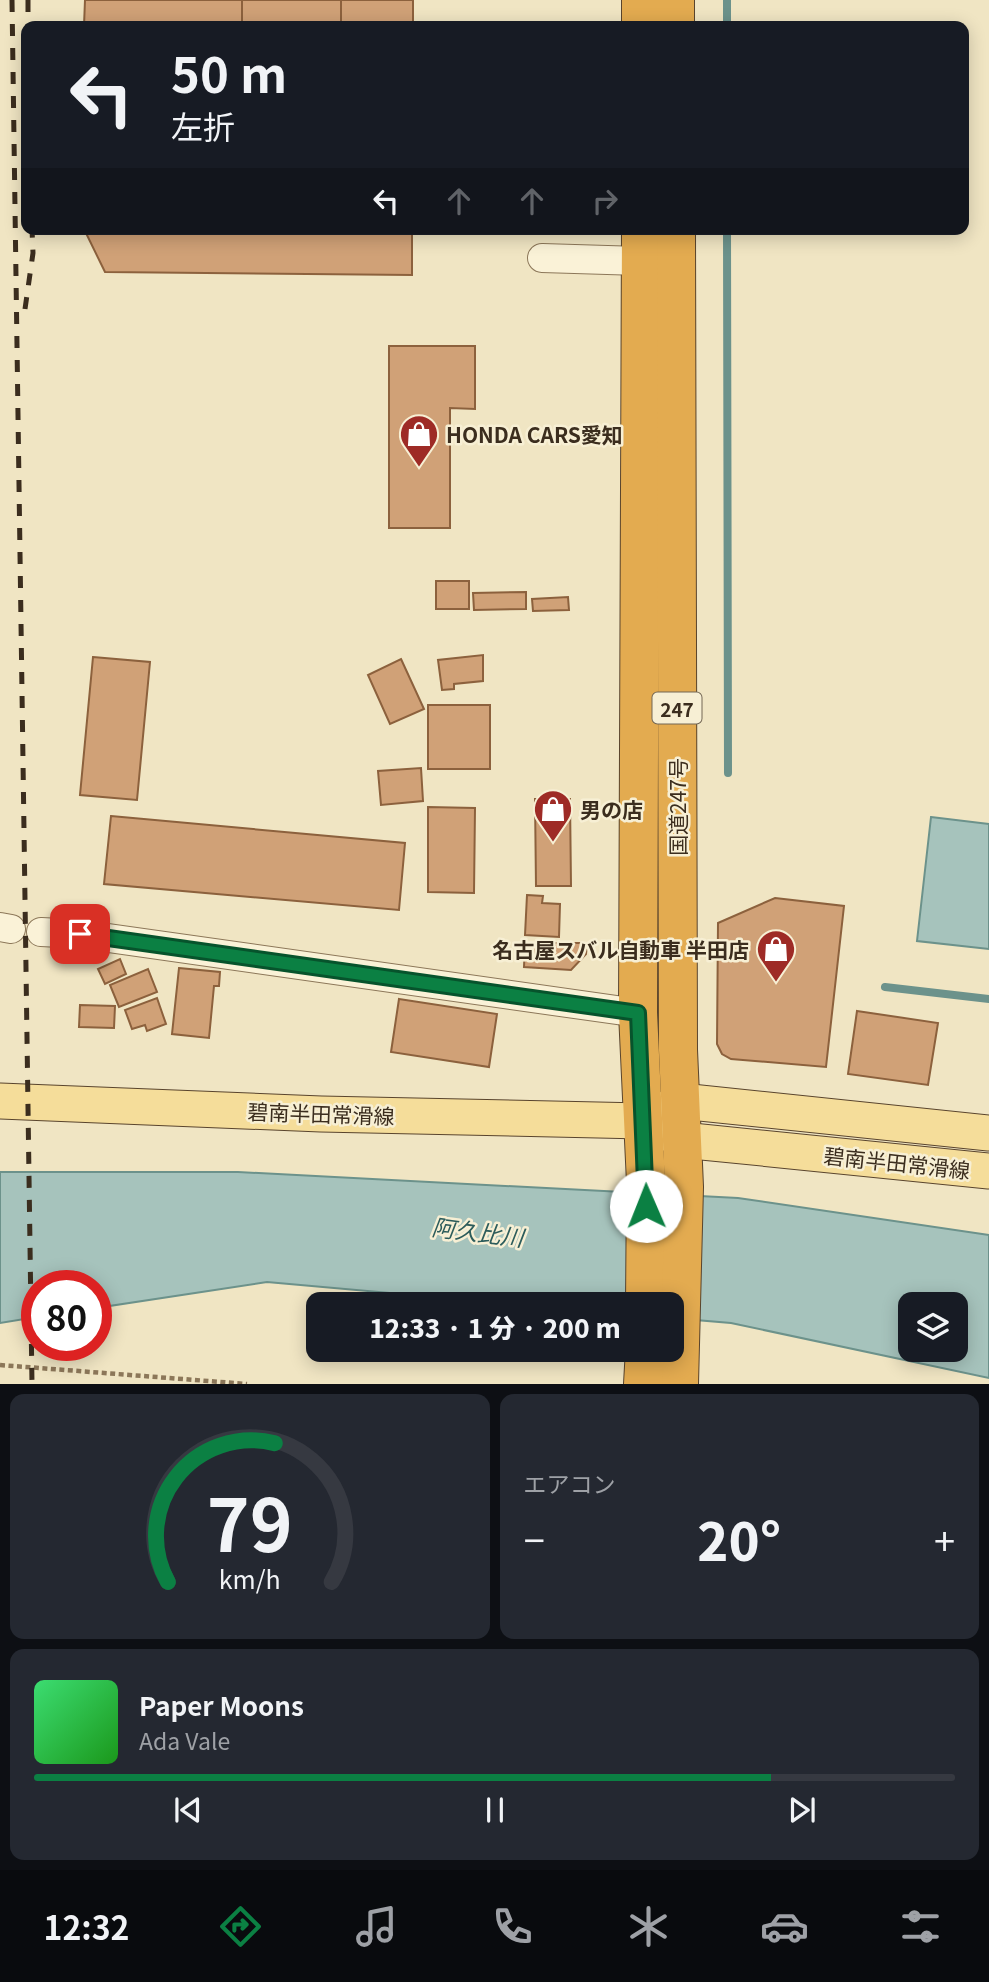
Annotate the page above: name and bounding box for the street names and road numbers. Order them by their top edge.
road number: 247 [652,692,702,723]
street label: 国道247号 [662,758,692,856]
street label: 碧南半田常滑線 [247,1095,395,1131]
street label: 碧南半田常滑線 [822,1139,972,1185]

